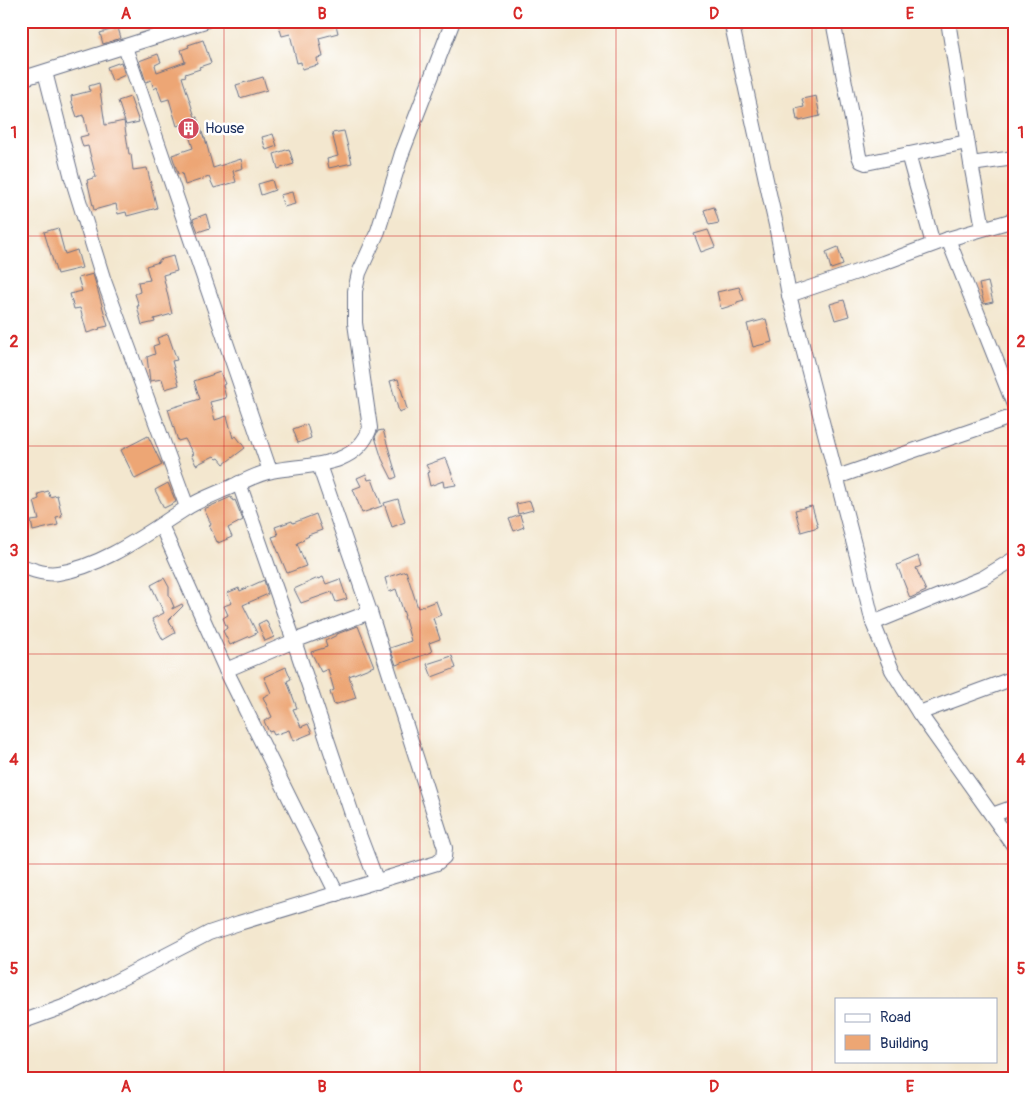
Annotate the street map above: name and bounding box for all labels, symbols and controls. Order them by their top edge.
text: A [121,4,132,24]
text: B [317,4,327,24]
text: C [513,4,523,24]
text: D [709,4,719,24]
text: E [906,4,915,24]
building icon: House [177,116,201,140]
place label: House [205,119,245,138]
text: 1 [11,123,17,143]
text: 1 [1018,123,1024,143]
text: 2 [10,332,19,352]
text: 2 [1017,332,1026,352]
text: 3 [10,541,19,561]
text: 3 [1017,541,1026,561]
text: 4 [9,750,19,770]
text: 4 [1016,750,1026,770]
text: 5 [10,959,19,979]
text: 5 [1017,959,1026,979]
legend [835,998,998,1062]
text: Road [880,1008,911,1027]
text: Building [880,1034,928,1053]
text: A [121,1077,132,1097]
text: B [317,1077,327,1097]
text: C [513,1077,523,1097]
text: D [709,1077,719,1097]
text: E [906,1077,915,1097]

